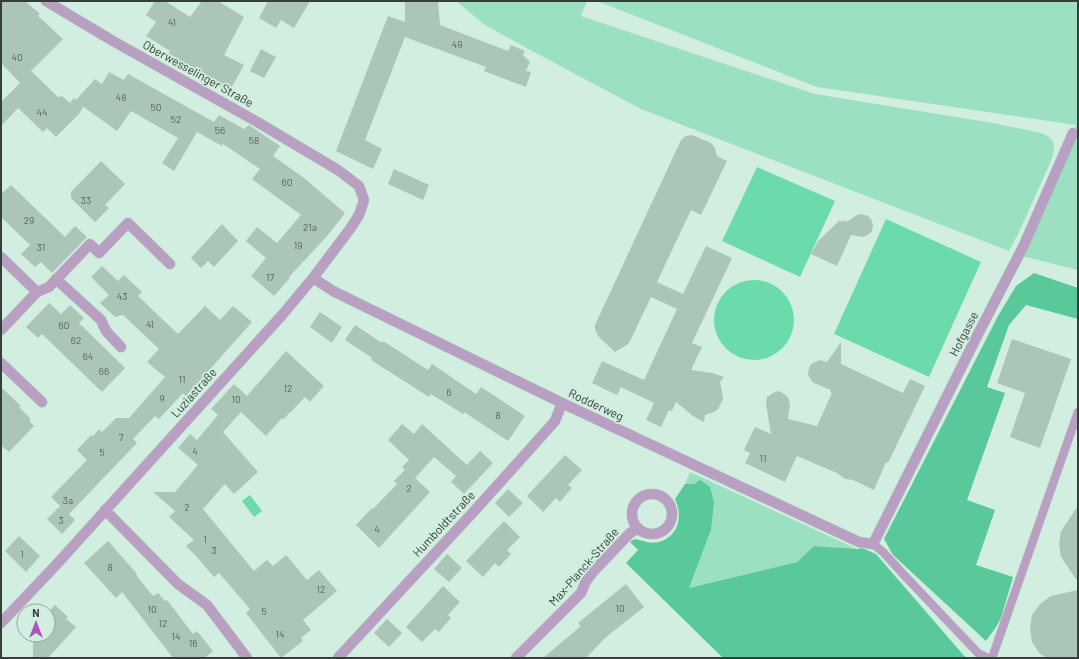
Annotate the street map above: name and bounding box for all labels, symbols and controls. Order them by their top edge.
house number: 41 [168,16,176,28]
street label: Oberwesselinger Straße [141,37,256,109]
house number: 49 [452,38,462,50]
house number: 40 [11,51,23,63]
house number: 48 [116,91,126,103]
house number: 50 [151,101,161,113]
house number: 44 [36,106,48,118]
house number: 52 [171,113,181,125]
house number: 56 [215,124,225,136]
house number: 58 [249,134,259,146]
house number: 60 [282,176,292,188]
house number: 33 [81,194,91,206]
house number: 29 [24,214,34,226]
house number: 21a [303,221,317,233]
house number: 19 [294,239,302,251]
house number: 31 [37,241,45,253]
house number: 17 [266,271,274,283]
house number: 43 [117,290,127,302]
street label: Hofgasse [946,309,980,358]
house number: 41 [146,318,154,330]
house number: 60 [59,319,69,331]
house number: 62 [71,334,81,346]
house number: 64 [83,350,93,362]
house number: 66 [99,365,109,377]
street label: Luziastraße [167,365,219,420]
house number: 11 [178,373,186,385]
house number: 12 [284,382,292,394]
street label: Rodderweg [567,385,626,423]
house number: 6 [446,386,452,398]
house number: 9 [159,392,165,404]
house number: 10 [231,393,241,405]
house number: 8 [495,409,501,421]
house number: 7 [119,431,124,443]
house number: 4 [192,445,198,457]
house number: 5 [99,446,105,458]
house number: 11 [759,452,767,464]
house number: 2 [406,482,412,494]
street label: Humboldtstraße [409,488,477,559]
house number: 3a [63,494,73,506]
house number: 2 [184,501,190,513]
house number: 3 [58,514,64,526]
house number: 4 [374,523,380,535]
street label: Max-Planck-Straße [545,524,621,608]
house number: 1 [203,533,207,545]
house number: 3 [211,544,217,556]
house number: 1 [20,548,24,560]
house number: 8 [107,561,113,573]
house number: 12 [317,583,325,595]
house number: 10 [615,602,625,614]
north arrow [16,603,56,643]
house number: 10 [147,603,157,615]
house number: 5 [261,605,267,617]
text: N [32,606,40,619]
house number: 12 [159,617,167,629]
house number: 14 [275,628,285,640]
house number: 14 [171,630,181,642]
house number: 16 [189,637,197,649]

